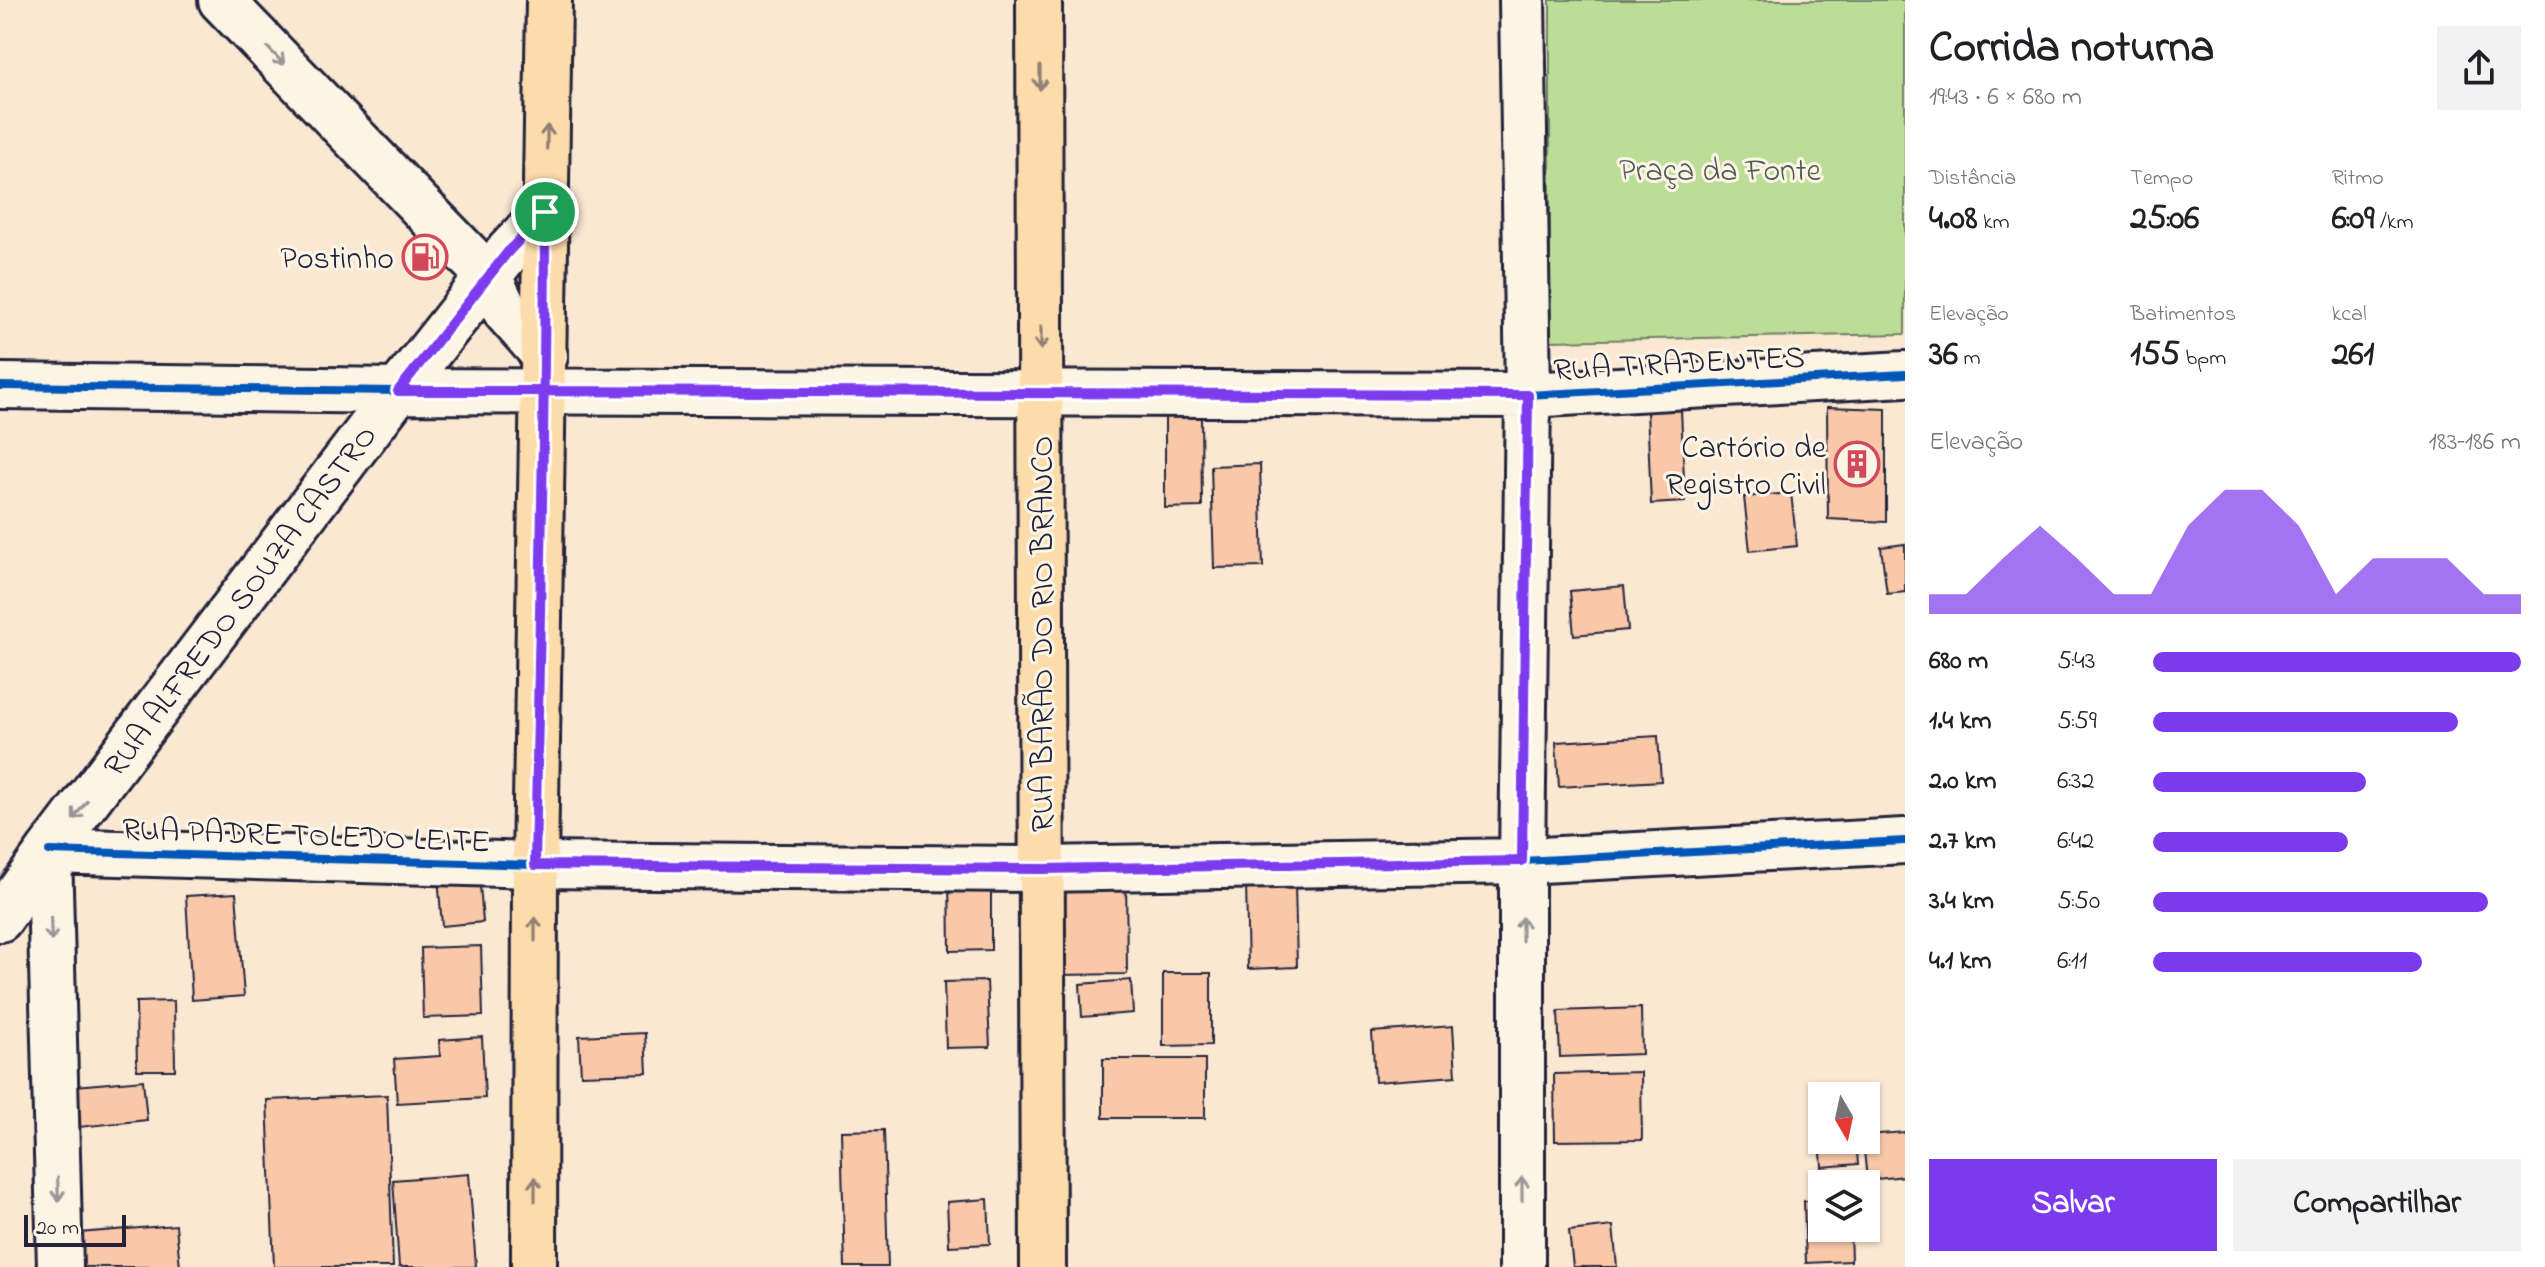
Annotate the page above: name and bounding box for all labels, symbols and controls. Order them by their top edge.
text: Corrida noturna [1929,17,2214,81]
button: share [2437,26,2521,110]
one-way arrow [266,46,285,66]
one-way arrow [1032,64,1047,91]
text: 19:43 · 6 × 680 m [1929,79,2082,117]
one-way arrow [539,124,554,151]
park label: Praça da Fonte [1619,149,1822,196]
text: Distância [1929,163,2016,195]
text: Tempo [2130,163,2193,195]
text: Ritmo [2332,163,2384,195]
pin [511,178,579,246]
icon: arrive [523,190,567,234]
text: 4.08 [1929,195,1977,245]
text: 25:06 [2130,195,2199,245]
text: 6:09 [2332,195,2374,245]
text: km [1977,207,2010,239]
text: /km [2374,207,2413,239]
fuel station icon: Postinho [401,233,449,281]
place label: Postinho [280,237,394,284]
text: Elevação [1929,299,2009,331]
text: Batimentos [2130,299,2236,331]
text: kcal [2332,299,2367,331]
one-way arrow [1033,324,1049,351]
text: 36 [1929,331,1958,381]
text: 155 [2130,331,2180,381]
text: 261 [2332,331,2374,381]
street label: RUA TIRADENTES [1552,335,1806,396]
text: m [1958,343,1981,375]
text: bpm [2180,343,2226,375]
street label: RUA ALFREDO SOUZA CASTRO [94,416,390,788]
text: Elevação [1929,424,2023,462]
text: 183–186 m [2429,424,2521,462]
place label: Cartório de Registro Civil [1665,426,1827,510]
street label: RUA BARÃO DO RIO BRANCO [1021,436,1068,832]
building icon: Cartório de Registro Civil [1833,440,1881,488]
text: 680 m [1929,643,1988,681]
text: 5:43 [2057,643,2096,681]
text: 1.4 km [1929,703,1991,741]
text: 5:59 [2057,703,2097,741]
text: 2.0 km [1929,763,1997,801]
text: 6:32 [2057,763,2094,801]
one-way arrow [71,799,88,820]
street label: RUA PADRE TOLEDO LEITE [121,808,491,867]
text: 2.7 km [1929,823,1996,861]
text: 6:42 [2057,823,2094,861]
text: 3.4 km [1929,883,1994,921]
text: 5:50 [2057,883,2100,921]
one-way arrow [43,915,58,942]
one-way arrow [527,916,543,943]
one-way arrow [1514,916,1530,943]
text: 4.1 km [1929,943,1991,981]
text: 6:11 [2057,943,2087,981]
north arrow [1808,1082,1880,1154]
map controls [1808,1082,1880,1242]
button: Salvar [1929,1159,2217,1251]
button: Compartilhar [2233,1159,2521,1251]
button: layers [1808,1170,1880,1242]
one-way arrow [50,1175,65,1202]
one-way arrow [527,1176,543,1203]
one-way arrow [1514,1176,1530,1203]
scale bar [24,1211,126,1247]
text: 20 m [36,1213,79,1245]

